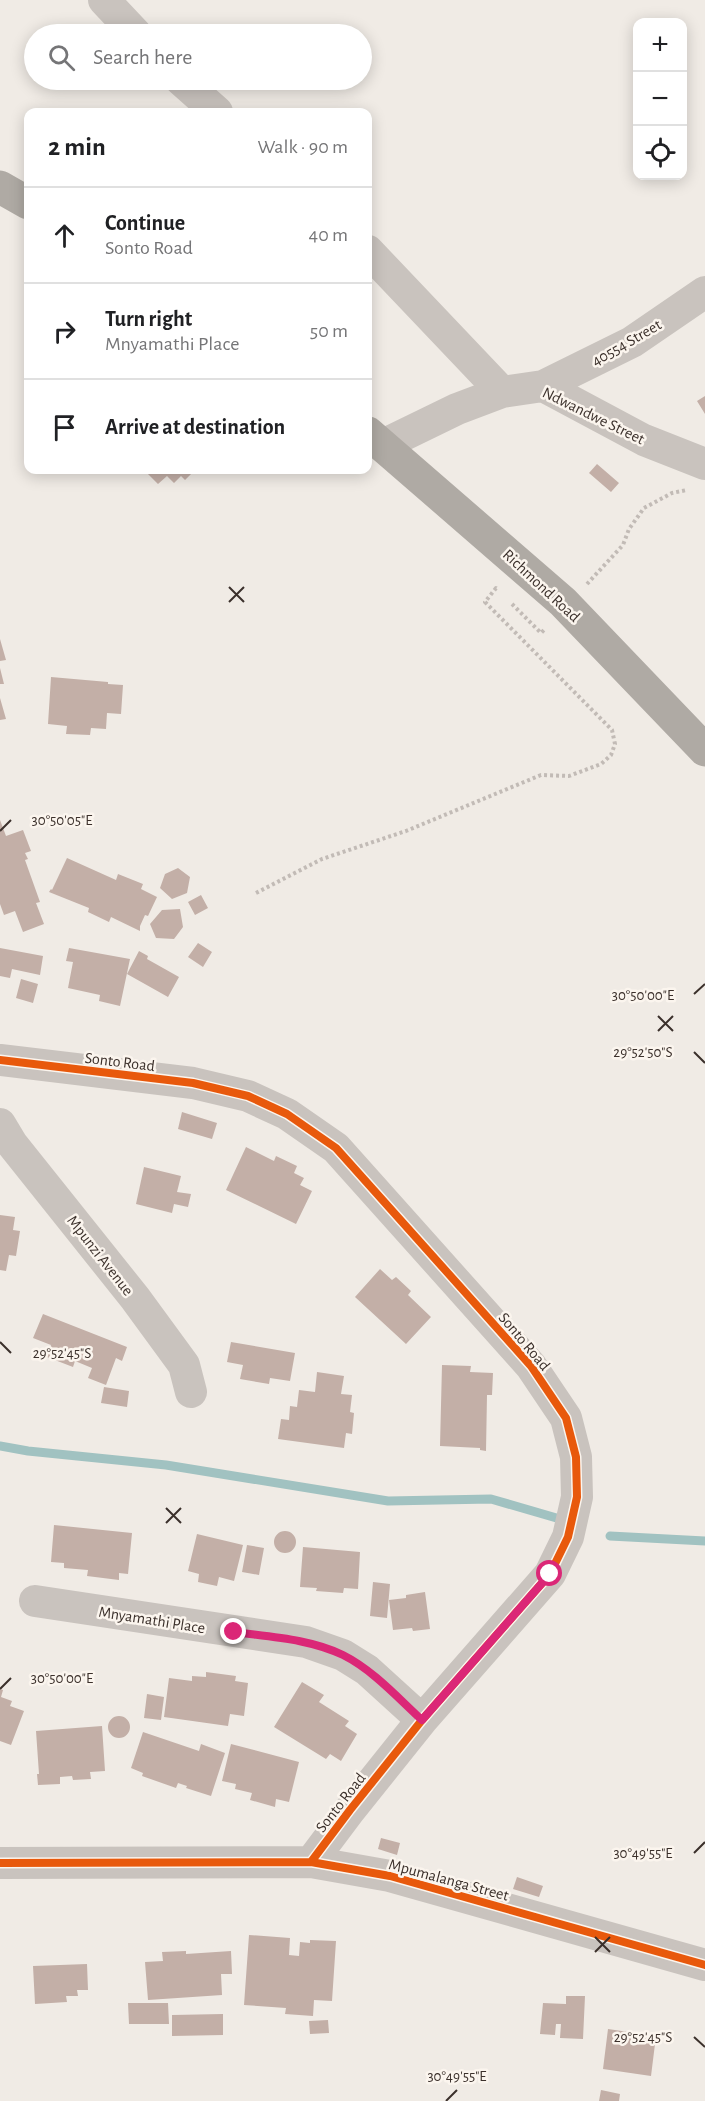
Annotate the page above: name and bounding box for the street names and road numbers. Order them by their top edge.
street label: 40554 Street [589,317,664,369]
street label: Ndwandwe Street [540,384,647,448]
street label: Richmond Road [500,546,583,625]
street label: Sonto Road [84,1050,156,1074]
street label: Mpunzi Avenue [64,1213,136,1299]
street label: Sonto Road [495,1310,553,1374]
street label: Mnyamathi Place [97,1604,206,1637]
street label: Sonto Road [313,1770,369,1835]
street label: Mpumalanga Street [387,1856,511,1904]

